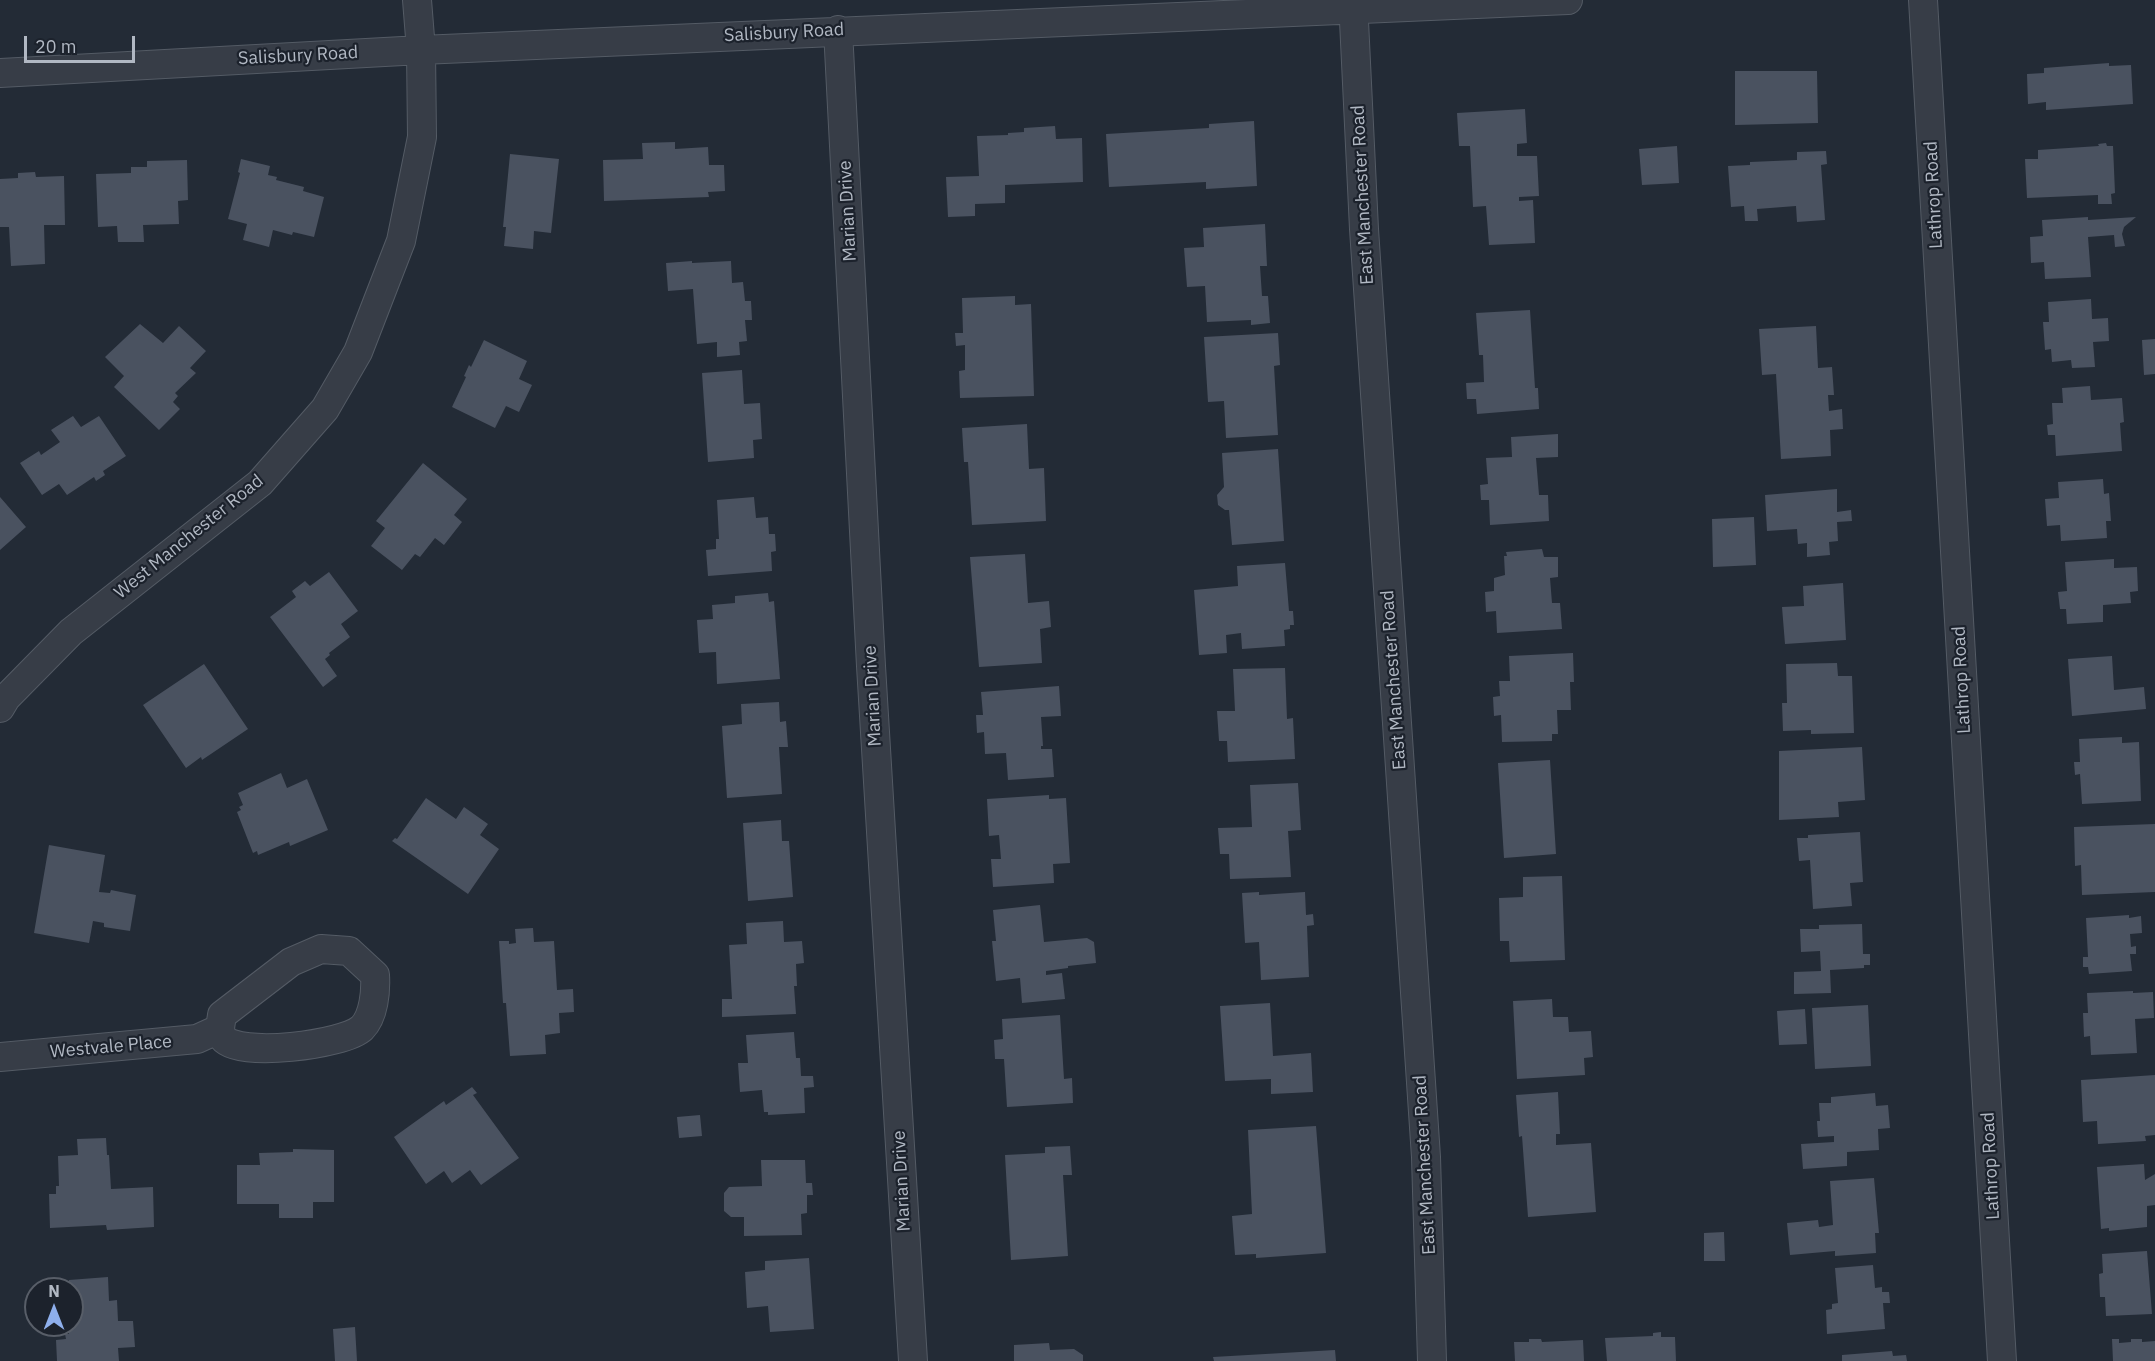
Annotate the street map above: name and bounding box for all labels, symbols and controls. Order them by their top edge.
street label: Salisbury Road [723,19,845,47]
scale bar [27,24,138,62]
text: 20 m [35,35,77,58]
street label: Salisbury Road [237,42,359,70]
street label: East Manchester Road [1348,105,1378,285]
street label: Lathrop Road [1920,141,1948,249]
street label: Marian Drive [835,160,861,262]
street label: West Manchester Road [110,470,268,604]
street label: East Manchester Road [1377,590,1411,770]
street label: Lathrop Road [1948,626,1976,734]
street label: Marian Drive [860,645,886,747]
street label: Westvale Place [49,1031,173,1063]
street label: East Manchester Road [1410,1075,1440,1255]
street label: Lathrop Road [1977,1112,2005,1220]
street label: Marian Drive [889,1130,915,1232]
north arrow [24,1277,84,1337]
text: N [48,1281,60,1301]

